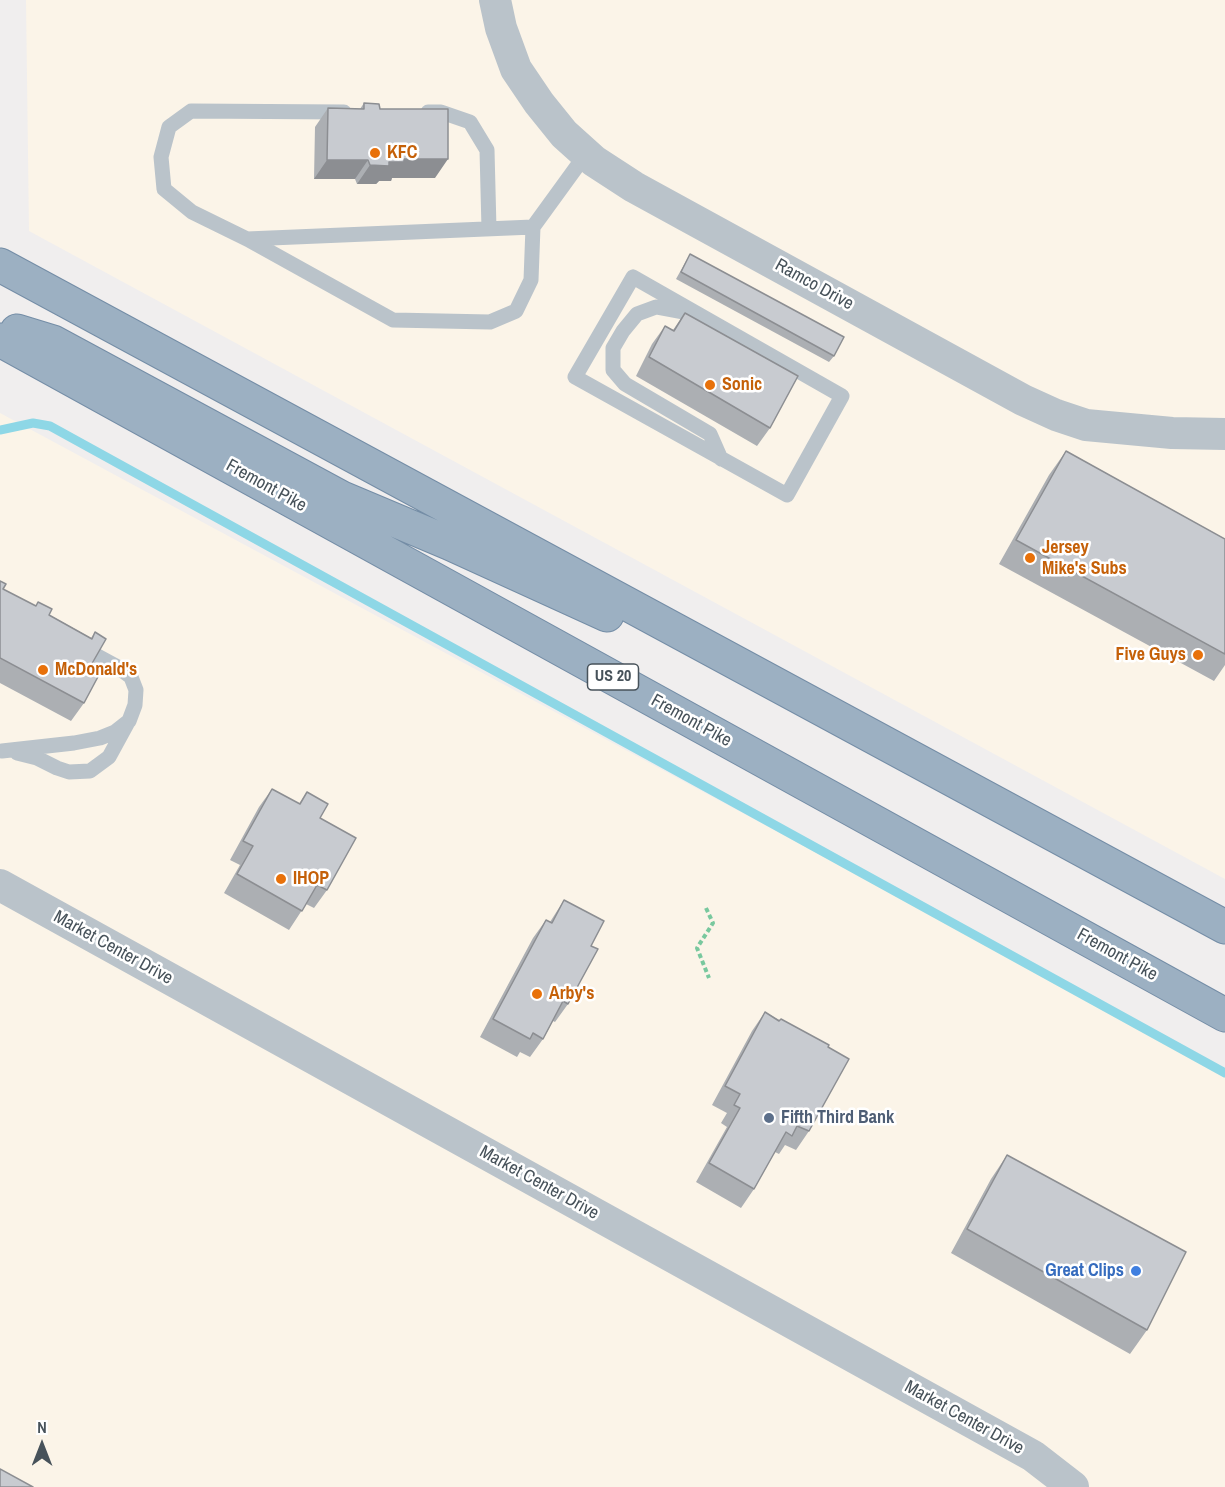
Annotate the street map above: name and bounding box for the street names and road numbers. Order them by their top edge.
street label: Ramco Drive [771,255,857,315]
street label: Fremont Pike [222,455,310,517]
road number: US 20 [588,664,638,690]
street label: Fremont Pike [647,690,735,752]
street label: Market Center Drive [50,906,176,990]
street label: Fremont Pike [1073,924,1161,986]
street label: Market Center Drive [476,1141,602,1225]
street label: Market Center Drive [901,1376,1027,1460]

